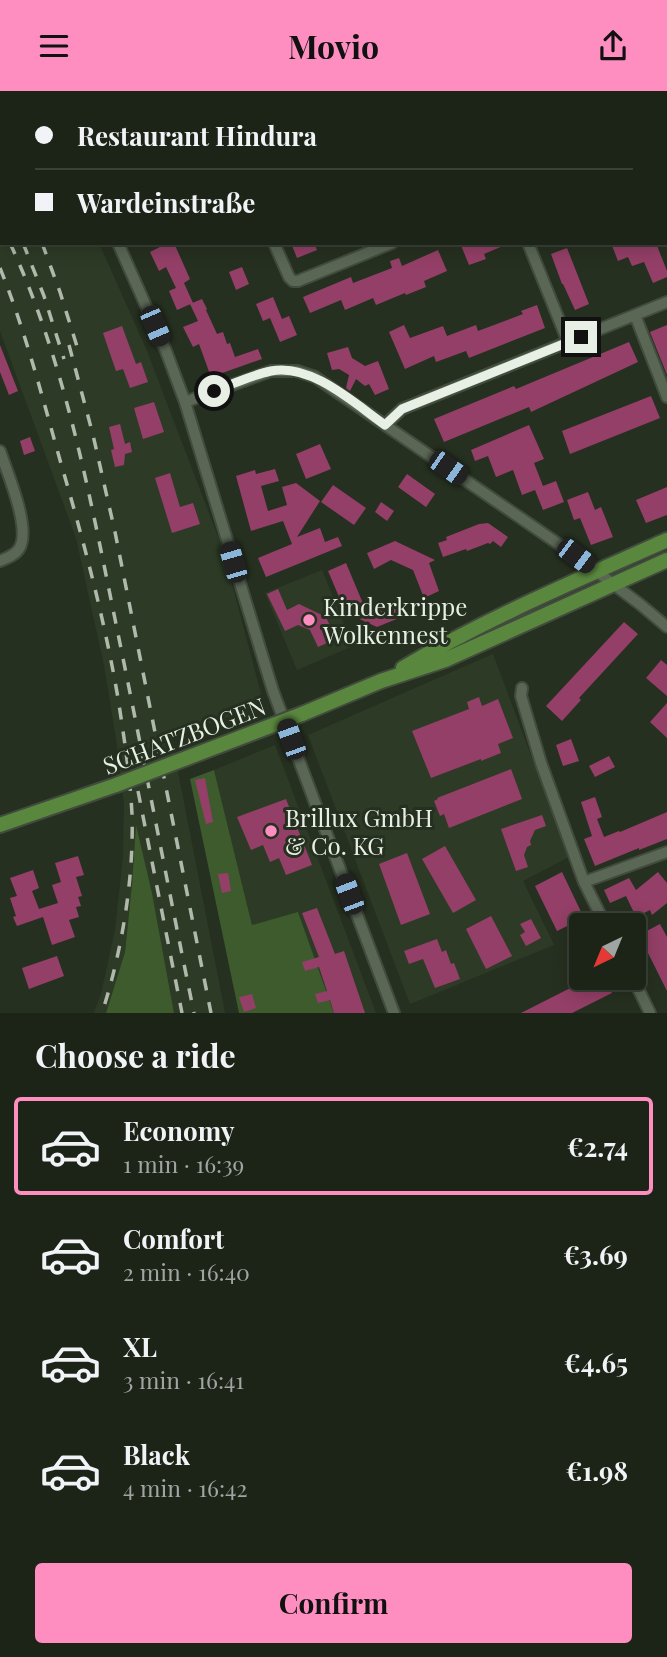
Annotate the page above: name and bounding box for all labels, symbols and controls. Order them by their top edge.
text: Movio [288,24,379,67]
icon: menu [35,27,73,65]
icon: share [594,27,632,65]
text: Restaurant Hindura [77,118,317,153]
text: Wardeinstraße [77,185,255,220]
car [138,303,173,349]
route end [565,321,597,353]
route start [198,375,230,407]
car [425,447,472,489]
car [553,535,600,577]
car [218,539,249,585]
place label: Kinderkrippe Wolkennest [322,590,467,650]
marker: Kinderkrippe Wolkennest [301,612,317,628]
street label: SCHATZBOGEN [98,689,270,781]
car [274,716,309,762]
place label: Brillux GmbH & Co. KG [285,801,433,861]
marker: Brillux GmbH & Co. KG [263,823,279,839]
car [332,871,367,917]
north arrow [569,913,646,991]
map controls [569,913,646,990]
text: Choose a ride [35,1033,236,1076]
text: Economy [123,1113,234,1148]
icon: car [39,1115,102,1178]
text: €2.74 [567,1129,628,1164]
text: 1 min · 16:39 [123,1148,244,1179]
text: Comfort [123,1221,224,1256]
icon: car [39,1223,102,1286]
text: €3.69 [563,1237,628,1272]
text: 2 min · 16:40 [123,1256,250,1287]
text: XL [123,1329,157,1364]
icon: car [39,1331,102,1394]
text: €4.65 [564,1345,628,1380]
text: 3 min · 16:41 [123,1364,244,1395]
text: Black [123,1437,190,1472]
icon: car [39,1439,102,1502]
text: €1.98 [566,1453,628,1488]
text: 4 min · 16:42 [123,1472,247,1503]
button: Confirm [35,1563,632,1643]

